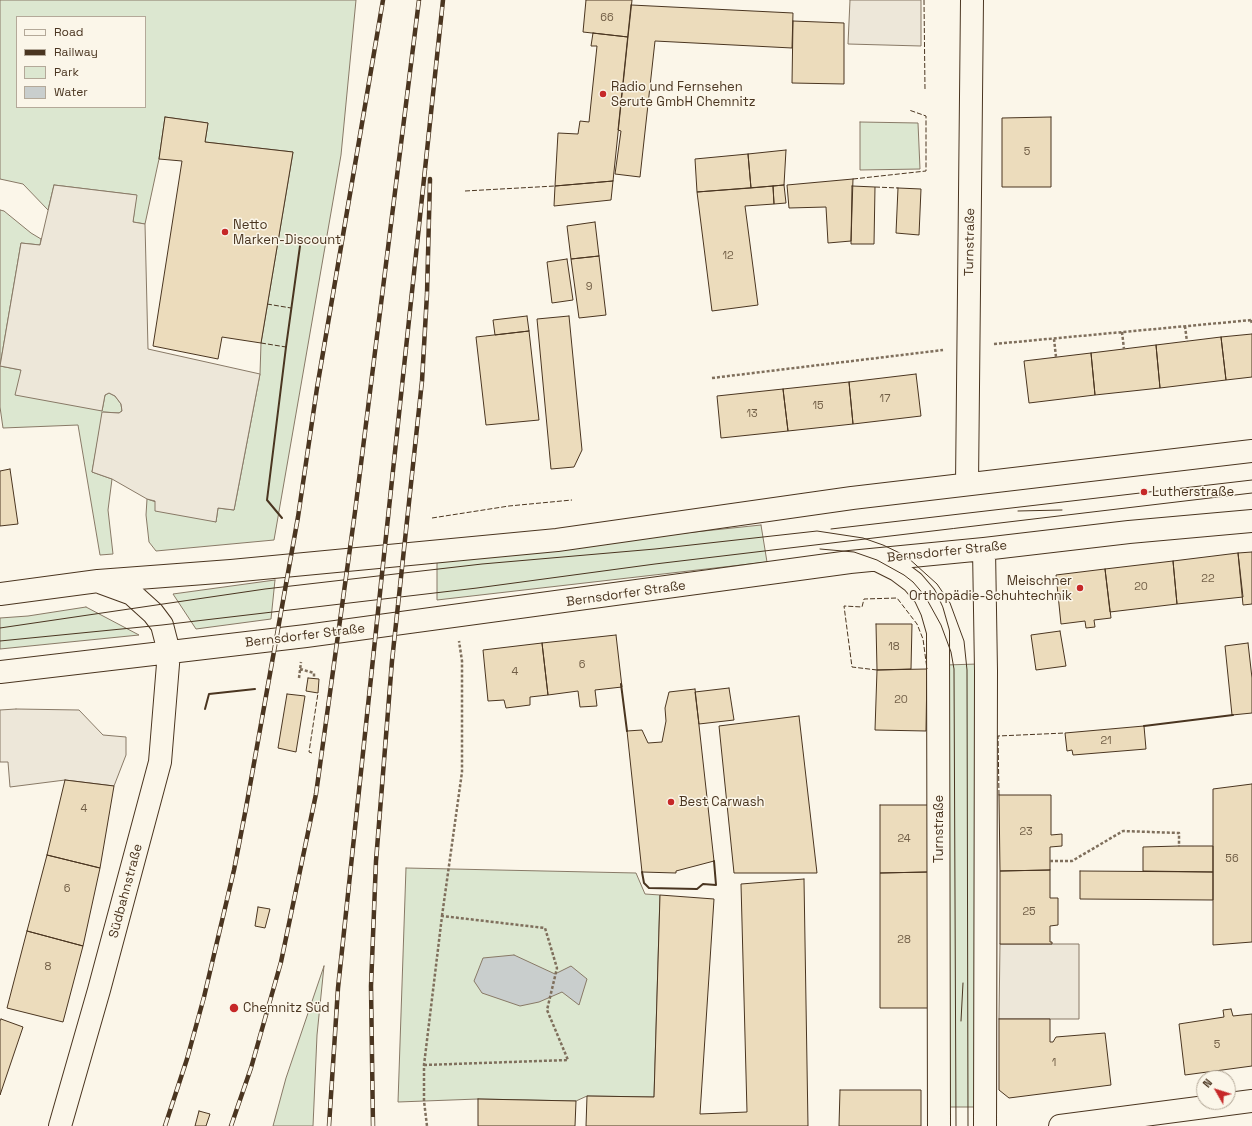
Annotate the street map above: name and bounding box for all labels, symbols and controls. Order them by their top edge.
house number: 66 [600,11,614,25]
legend [16,16,146,108]
text: Road [54,24,83,40]
text: Railway [54,44,98,60]
text: Park [54,64,79,80]
place label: Radio und Fernsehen Serute GmbH Chemnitz [611,79,755,110]
text: Water [54,84,88,100]
marker: Radio und Fernsehen Serute GmbH Chemnitz [598,89,608,99]
house number: 5 [1024,145,1030,159]
street label: Turnstraße [962,208,978,276]
place label: Netto Marken-Discount [233,217,341,248]
marker: Netto Marken-Discount [220,227,230,237]
house number: 12 [722,249,734,263]
house number: 9 [586,280,592,294]
house number: 17 [880,392,890,406]
house number: 15 [812,399,824,413]
house number: 13 [746,407,758,421]
place label: Lutherstraße [1152,484,1234,500]
marker: Lutherstraße [1139,487,1149,497]
street label: Bernsdorfer Straße [886,538,1008,566]
house number: 22 [1201,572,1215,586]
place label: Meischner Orthopädie-Schuhtechnik [909,573,1072,604]
street label: Bernsdorfer Straße [565,578,687,610]
house number: 20 [1134,580,1148,594]
marker: Meischner Orthopädie-Schuhtechnik [1075,583,1085,593]
street label: Bernsdorfer Straße [244,621,366,651]
house number: 18 [888,640,900,654]
house number: 6 [579,658,585,672]
house number: 4 [512,665,518,679]
house number: 20 [894,693,908,707]
house number: 21 [1100,734,1112,748]
place label: Best Carwash [679,794,765,810]
street label: Turnstraße [931,795,947,863]
marker: Best Carwash [666,797,676,807]
house number: 4 [81,802,87,816]
house number: 23 [1019,825,1033,839]
house number: 24 [897,832,911,846]
street label: Südbahnstraße [106,842,146,940]
house number: 56 [1225,852,1239,866]
house number: 6 [64,882,70,896]
house number: 25 [1022,905,1036,919]
house number: 28 [897,933,911,947]
house number: 8 [45,960,51,974]
place label: Chemnitz Süd [243,1000,330,1016]
marker: Chemnitz Süd [228,1002,240,1014]
house number: 5 [1214,1038,1220,1052]
house number: 1 [1052,1056,1056,1070]
north arrow [1196,1070,1236,1110]
text: N [1200,1076,1215,1090]

